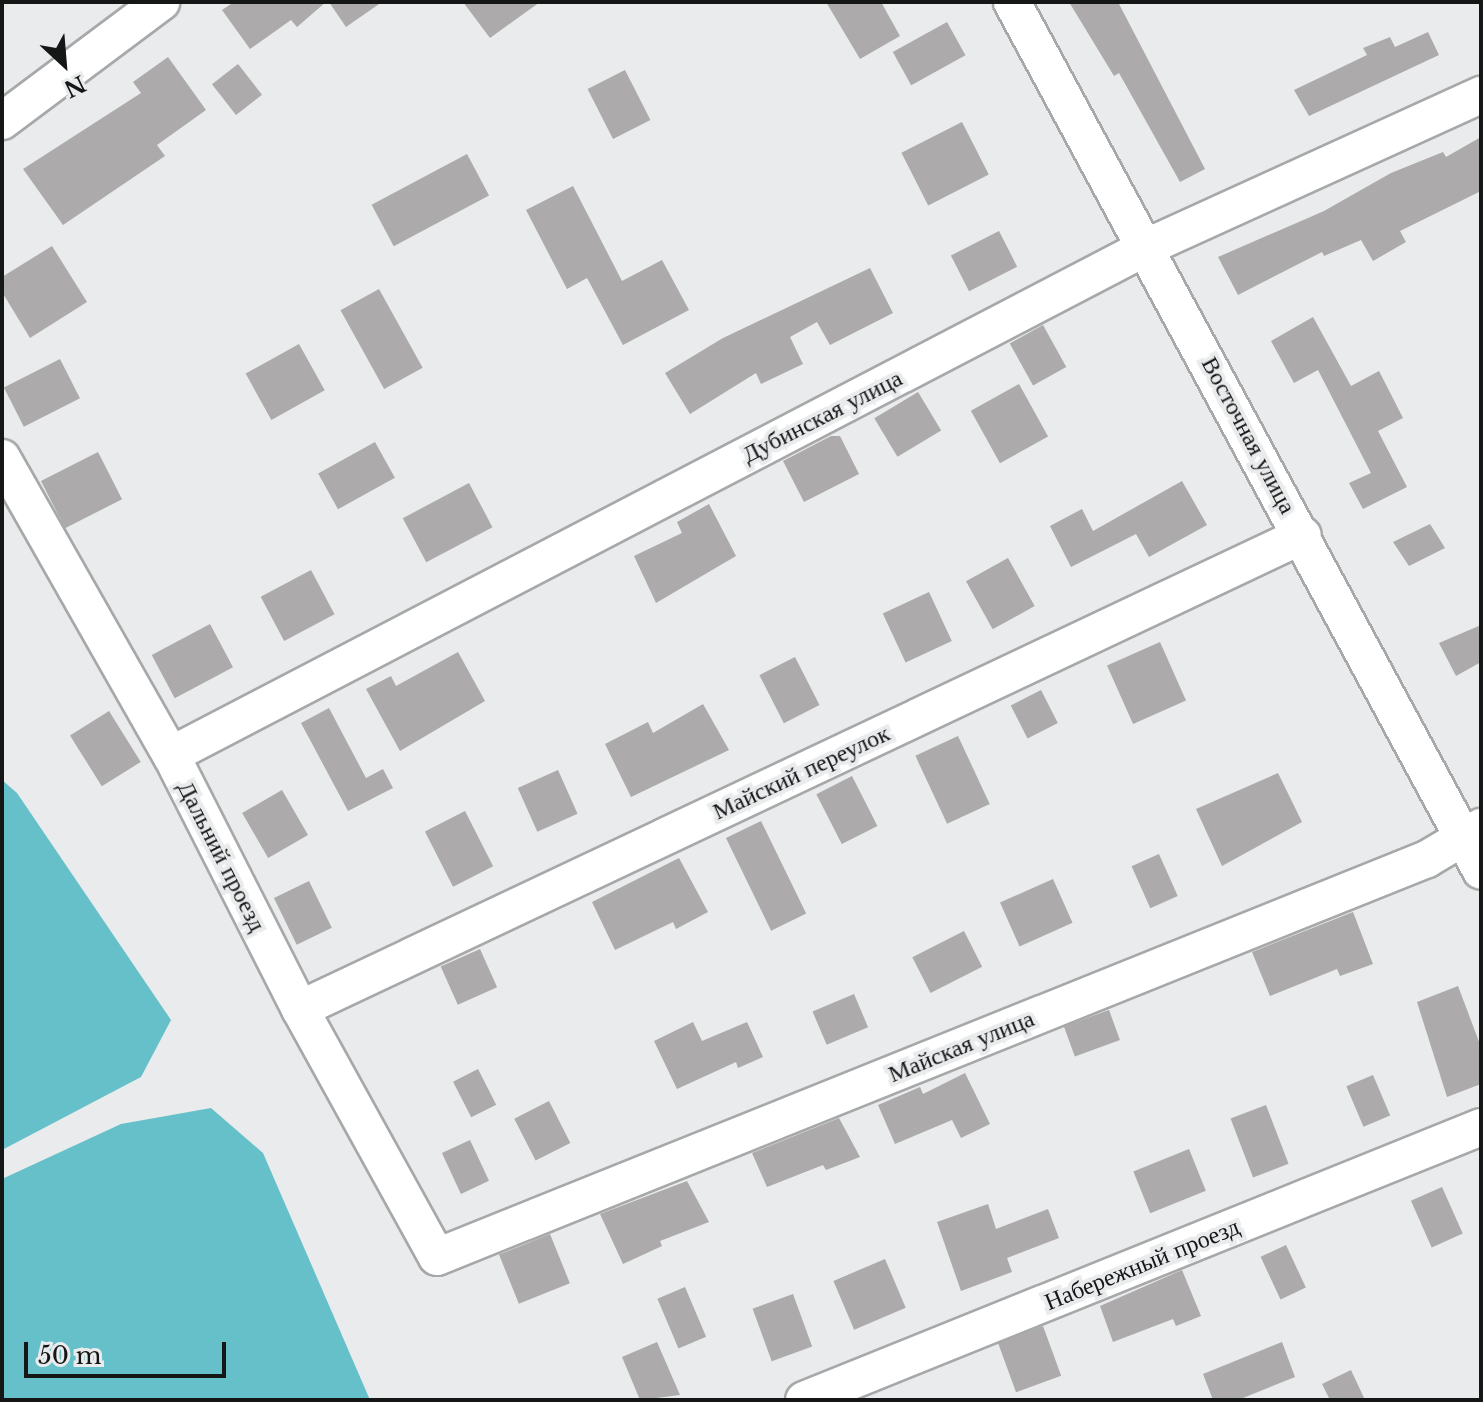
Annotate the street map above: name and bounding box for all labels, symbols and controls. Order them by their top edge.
north arrow [24,24,104,104]
text: N [60,69,90,103]
street label: Восточная улица [1196,352,1302,518]
street label: Дубинская улица [737,363,907,469]
street label: Майский переулок [708,718,894,826]
street label: Дальний проезд [172,776,272,936]
street label: Майская улица [884,1004,1038,1088]
street label: Набережный проезд [1040,1212,1244,1316]
scale bar [28,1326,230,1376]
text: 50 m [38,1341,101,1370]

